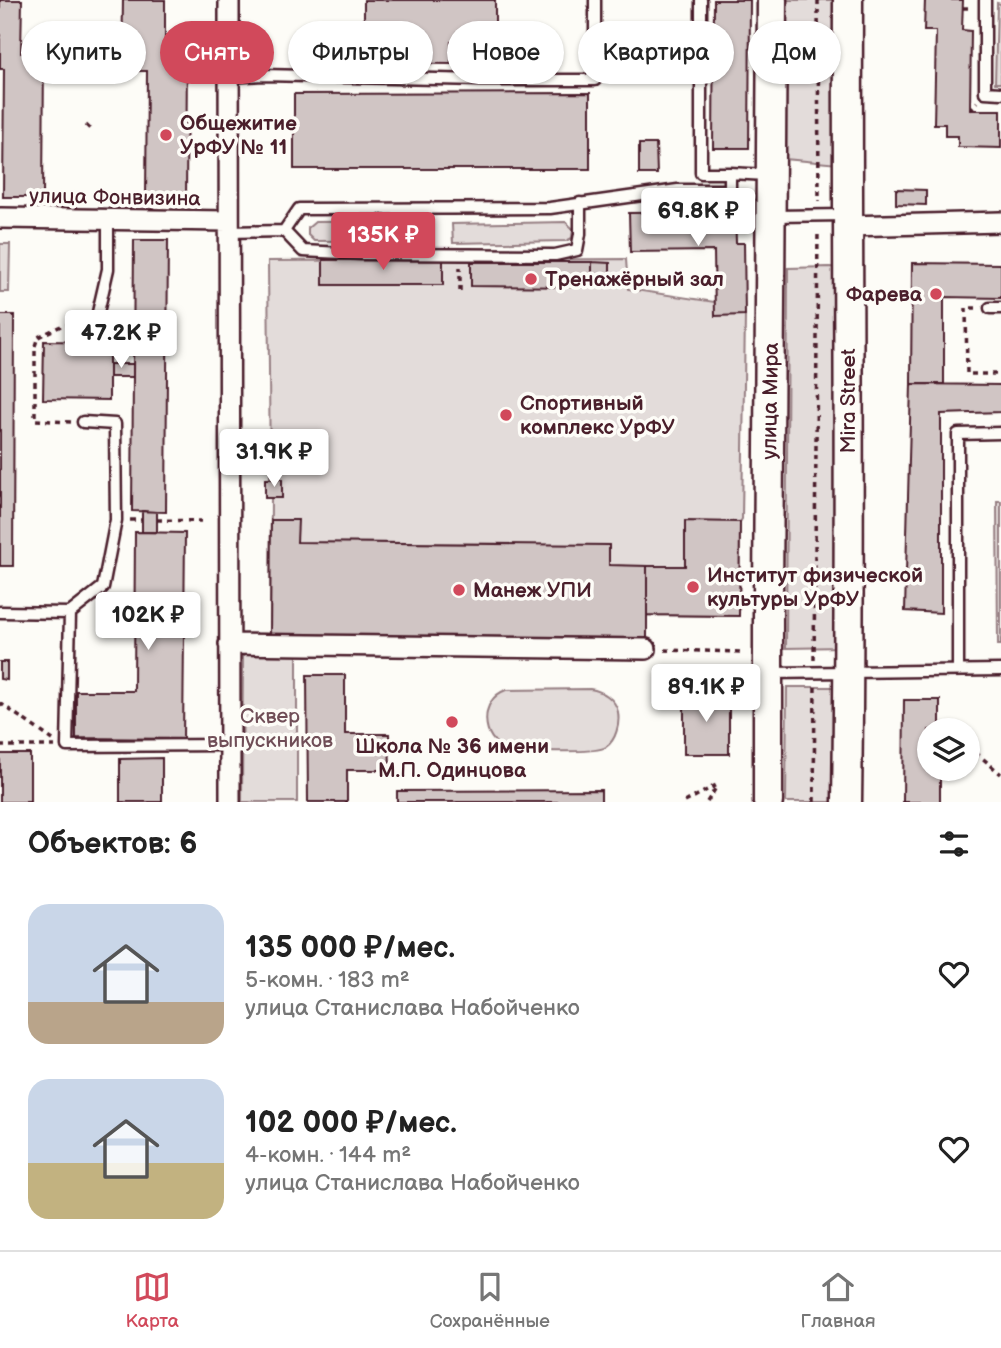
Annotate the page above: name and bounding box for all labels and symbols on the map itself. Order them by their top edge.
place label: Общежитие УрФУ № 11 [180,111,297,160]
marker: Общежитие УрФУ № 11 [158,127,174,143]
street label: улица Фонвизина [29,184,202,212]
pin: 69.8K ₽ [633,188,763,248]
pin: 135K ₽ [326,212,440,272]
place label: Тренажёрный зал [545,267,724,292]
marker: Тренажёрный зал [523,271,539,287]
place label: Фарева [846,282,923,307]
marker: Фарева [928,286,944,302]
pin: 47.2K ₽ [56,310,186,370]
street label: улица Мира [757,342,784,460]
street label: Mira Street [836,348,861,454]
place label: Спортивный комплекс УрФУ [520,391,676,440]
marker: Спортивный комплекс УрФУ [498,407,514,423]
pin: 31.9K ₽ [209,430,339,489]
place label: Институт физической культуры УрФУ [707,563,923,612]
place label: Манеж УПИ [473,578,592,603]
marker: Институт физической культуры УрФУ [685,579,701,595]
marker: Манеж УПИ [451,582,467,598]
pin: 102K ₽ [91,592,205,652]
pin: 89.1K ₽ [641,664,771,724]
park label: Сквер выпускников [207,704,333,753]
marker: Школа № 36 имени М.П. Одинцова [444,714,460,730]
place label: Школа № 36 имени М.П. Одинцова [355,734,549,783]

